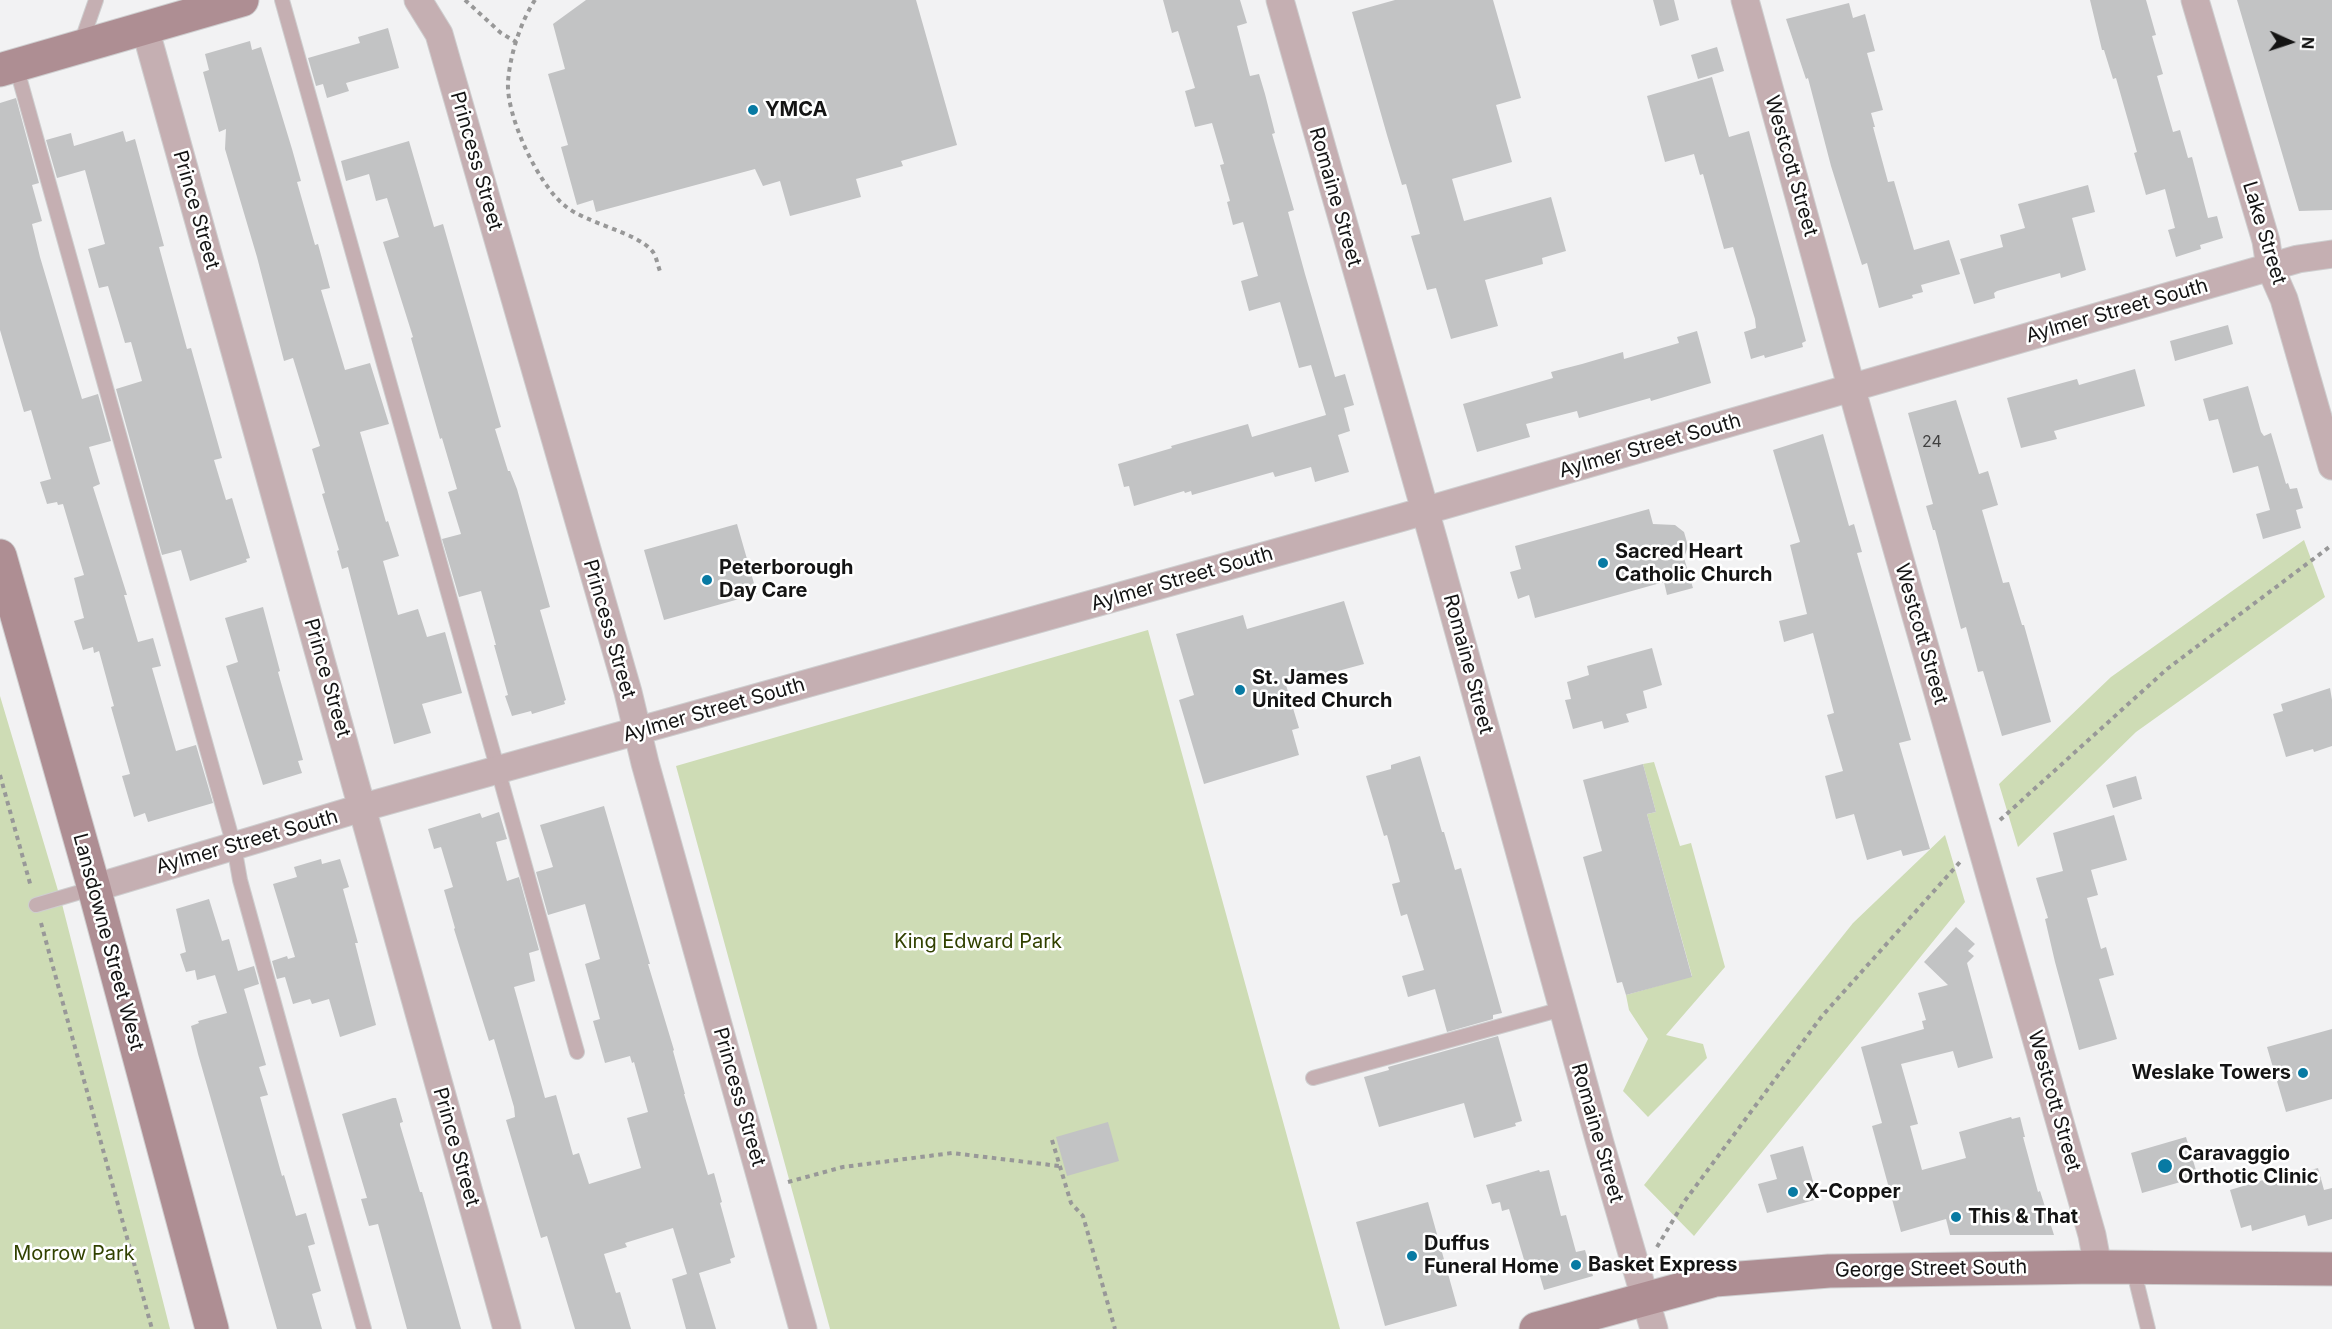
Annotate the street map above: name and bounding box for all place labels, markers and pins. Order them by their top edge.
place label: YMCA [765,98,827,122]
marker: YMCA [746,103,760,117]
place label: Sacred Heart Catholic Church [1615,540,1772,587]
place label: Peterborough Day Care [719,556,854,603]
marker: Sacred Heart Catholic Church [1596,556,1610,570]
marker: Peterborough Day Care [700,573,714,587]
place label: St. James United Church [1252,666,1392,713]
marker: St. James United Church [1233,683,1247,697]
place label: Weslake Towers [2132,1061,2291,1085]
marker: Weslake Towers [2296,1066,2310,1080]
place label: Caravaggio Orthotic Clinic [2178,1142,2319,1189]
marker: Caravaggio Orthotic Clinic [2156,1157,2174,1175]
place label: X-Copper [1805,1180,1901,1204]
marker: X-Copper [1786,1185,1800,1199]
place label: This & That [1968,1205,2078,1229]
marker: This & That [1949,1210,1963,1224]
place label: Duffus Funeral Home [1424,1232,1559,1279]
marker: Duffus Funeral Home [1405,1249,1419,1263]
place label: Basket Express [1588,1253,1738,1277]
marker: Basket Express [1569,1258,1583,1272]

